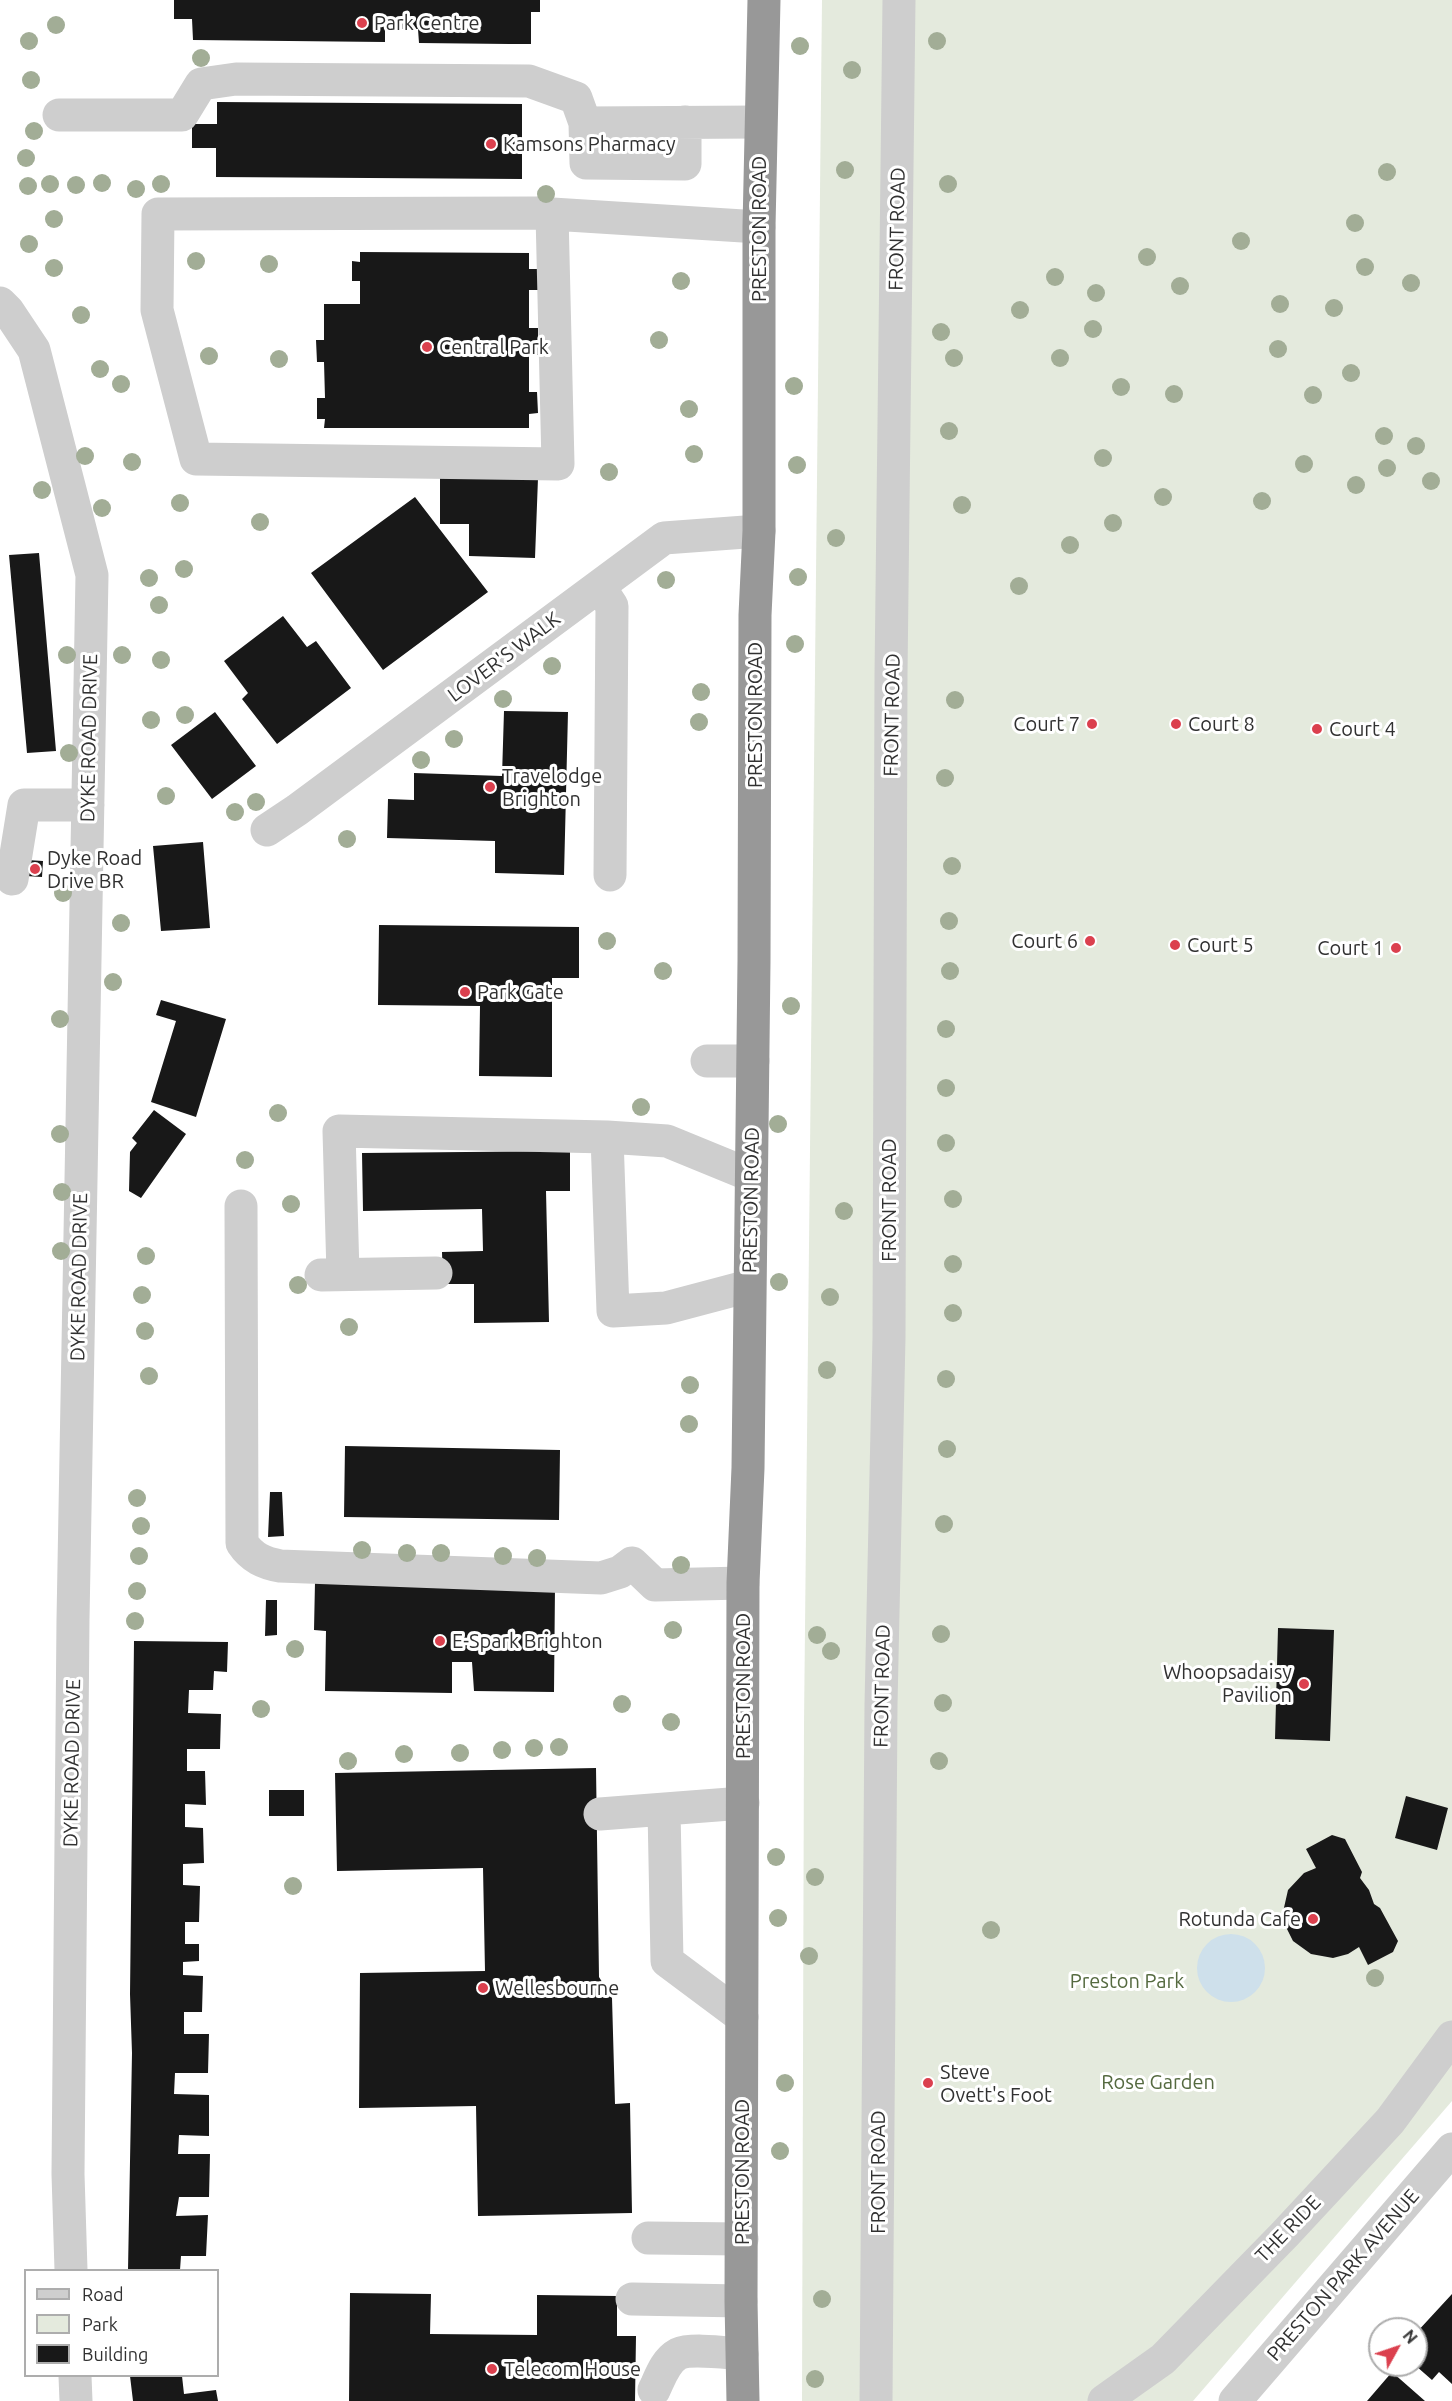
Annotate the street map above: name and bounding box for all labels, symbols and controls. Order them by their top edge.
place label: Park Centre [374,11,479,35]
marker: Park Centre [355,16,369,30]
place label: Kamsons Pharmacy [503,132,676,156]
marker: Kamsons Pharmacy [484,137,498,151]
street label: PRESTON ROAD [747,156,771,302]
street label: FRONT ROAD [884,167,910,291]
place label: Central Park [439,335,549,359]
marker: Central Park [420,340,434,354]
street label: LOVER'S WALK [443,607,565,707]
street label: PRESTON ROAD [743,642,767,788]
street label: FRONT ROAD [879,653,905,777]
street label: DYKE ROAD DRIVE [76,654,102,822]
place label: Court 7 [1013,712,1080,736]
place label: Court 8 [1188,712,1255,736]
marker: Court 7 [1085,717,1099,731]
marker: Court 8 [1169,717,1183,731]
place label: Court 4 [1329,717,1396,741]
marker: Court 4 [1310,722,1324,736]
place label: Travelodge Brighton [502,764,602,811]
marker: Travelodge Brighton [483,780,497,794]
place label: Dyke Road Drive BR [47,846,142,893]
marker: Dyke Road Drive BR [28,862,42,876]
place label: Court 6 [1011,929,1078,953]
place label: Court 5 [1187,933,1254,957]
marker: Court 6 [1083,934,1097,948]
place label: Court 1 [1317,936,1384,960]
marker: Court 5 [1168,938,1182,952]
marker: Court 1 [1389,941,1403,955]
place label: Park Gate [477,980,564,1004]
marker: Park Gate [458,985,472,999]
street label: PRESTON ROAD [738,1127,764,1273]
street label: FRONT ROAD [877,1138,901,1262]
street label: DYKE ROAD DRIVE [66,1193,92,1361]
street label: PRESTON ROAD [731,1613,755,1759]
street label: FRONT ROAD [869,1624,895,1748]
place label: E-Spark Brighton [452,1629,603,1653]
marker: E-Spark Brighton [433,1634,447,1648]
place label: Whoopsadaisy Pavilion [1163,1660,1292,1707]
marker: Whoopsadaisy Pavilion [1297,1677,1311,1691]
street label: DYKE ROAD DRIVE [59,1679,85,1847]
place label: Rotunda Cafe [1178,1907,1301,1931]
marker: Rotunda Cafe [1306,1912,1320,1926]
park label: Preston Park [1070,1969,1184,1993]
place label: Wellesbourne [495,1976,619,2000]
marker: Wellesbourne [476,1981,490,1995]
place label: Steve Ovett's Foot [940,2060,1052,2107]
park label: Rose Garden [1101,2070,1215,2094]
marker: Steve Ovett's Foot [921,2076,935,2090]
street label: PRESTON ROAD [730,2099,754,2245]
street label: FRONT ROAD [866,2110,890,2234]
street label: PRESTON PARK AVENUE [1262,2184,1424,2366]
street label: THE RIDE [1250,2191,1326,2267]
legend [24,2269,219,2377]
text: Road [82,2284,124,2304]
text: Park [82,2314,118,2334]
north arrow [1368,2317,1428,2377]
text: Building [82,2344,148,2364]
place label: Telecom House [504,2357,641,2381]
marker: Telecom House [485,2362,499,2376]

